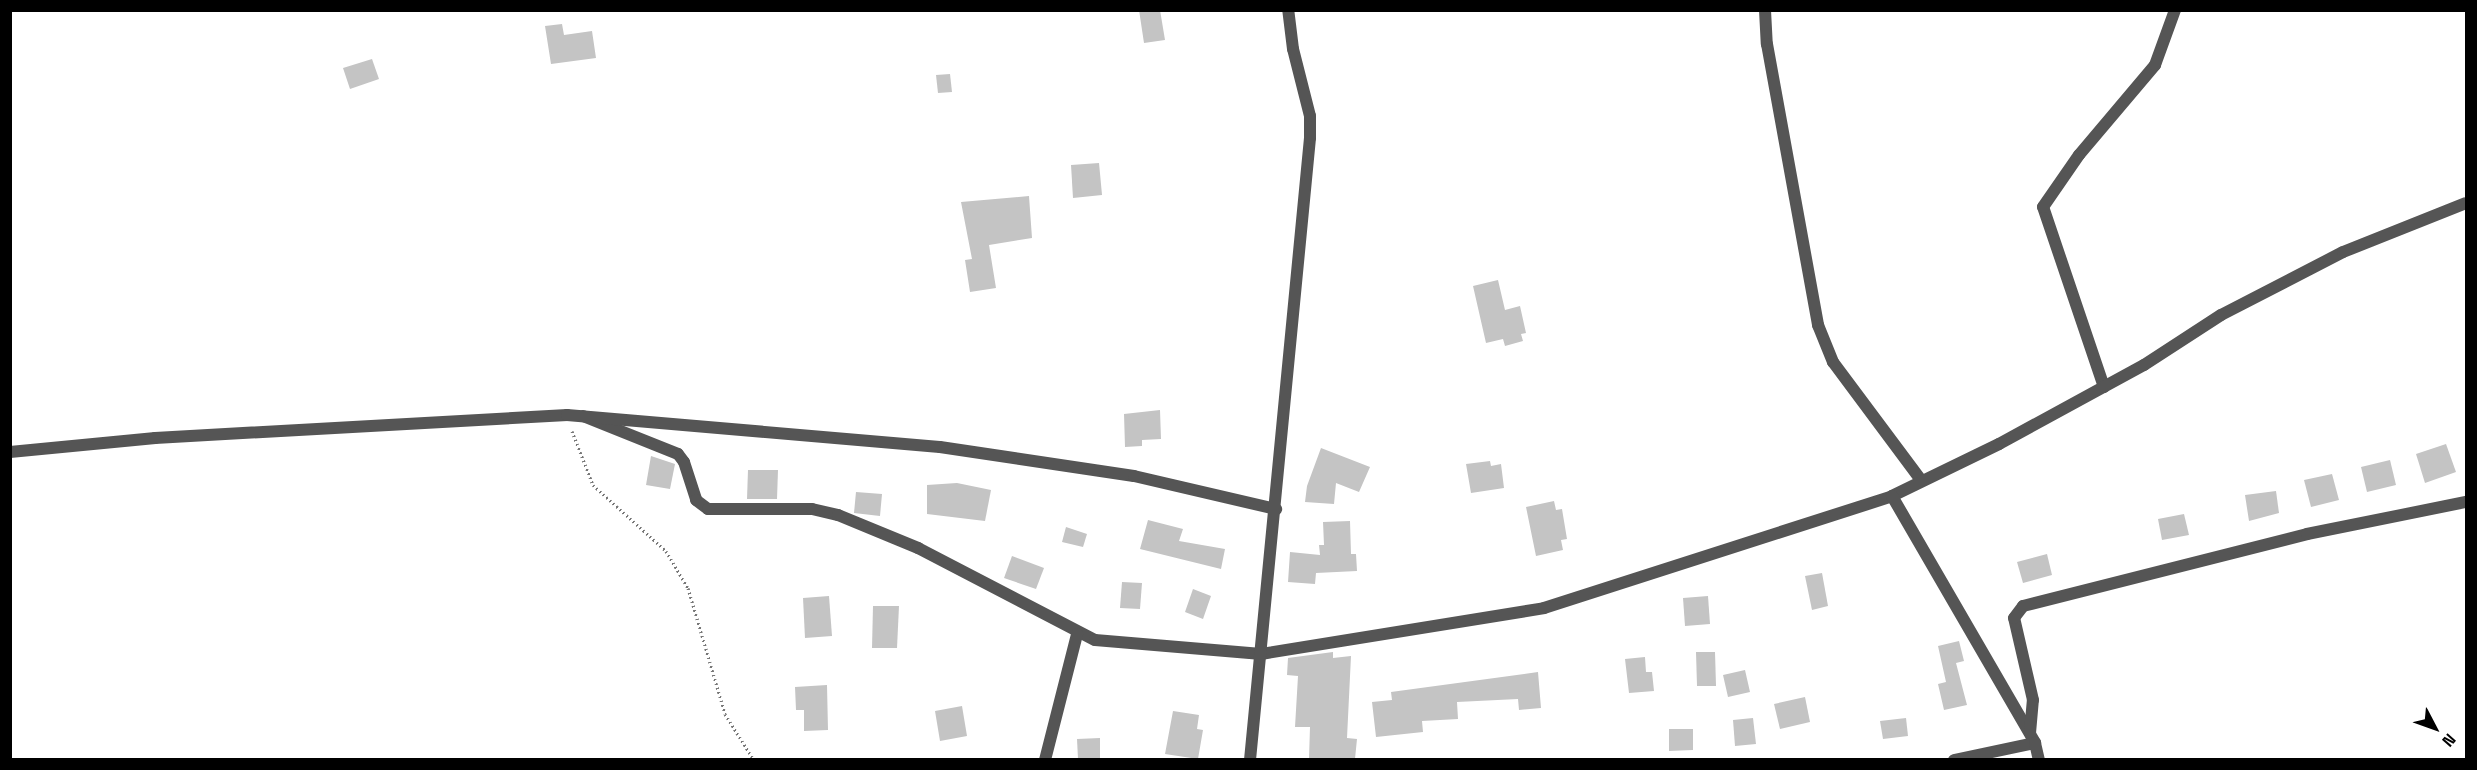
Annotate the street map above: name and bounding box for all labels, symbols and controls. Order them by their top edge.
north arrow [2405,698,2465,758]
text: N [2438,729,2460,751]

